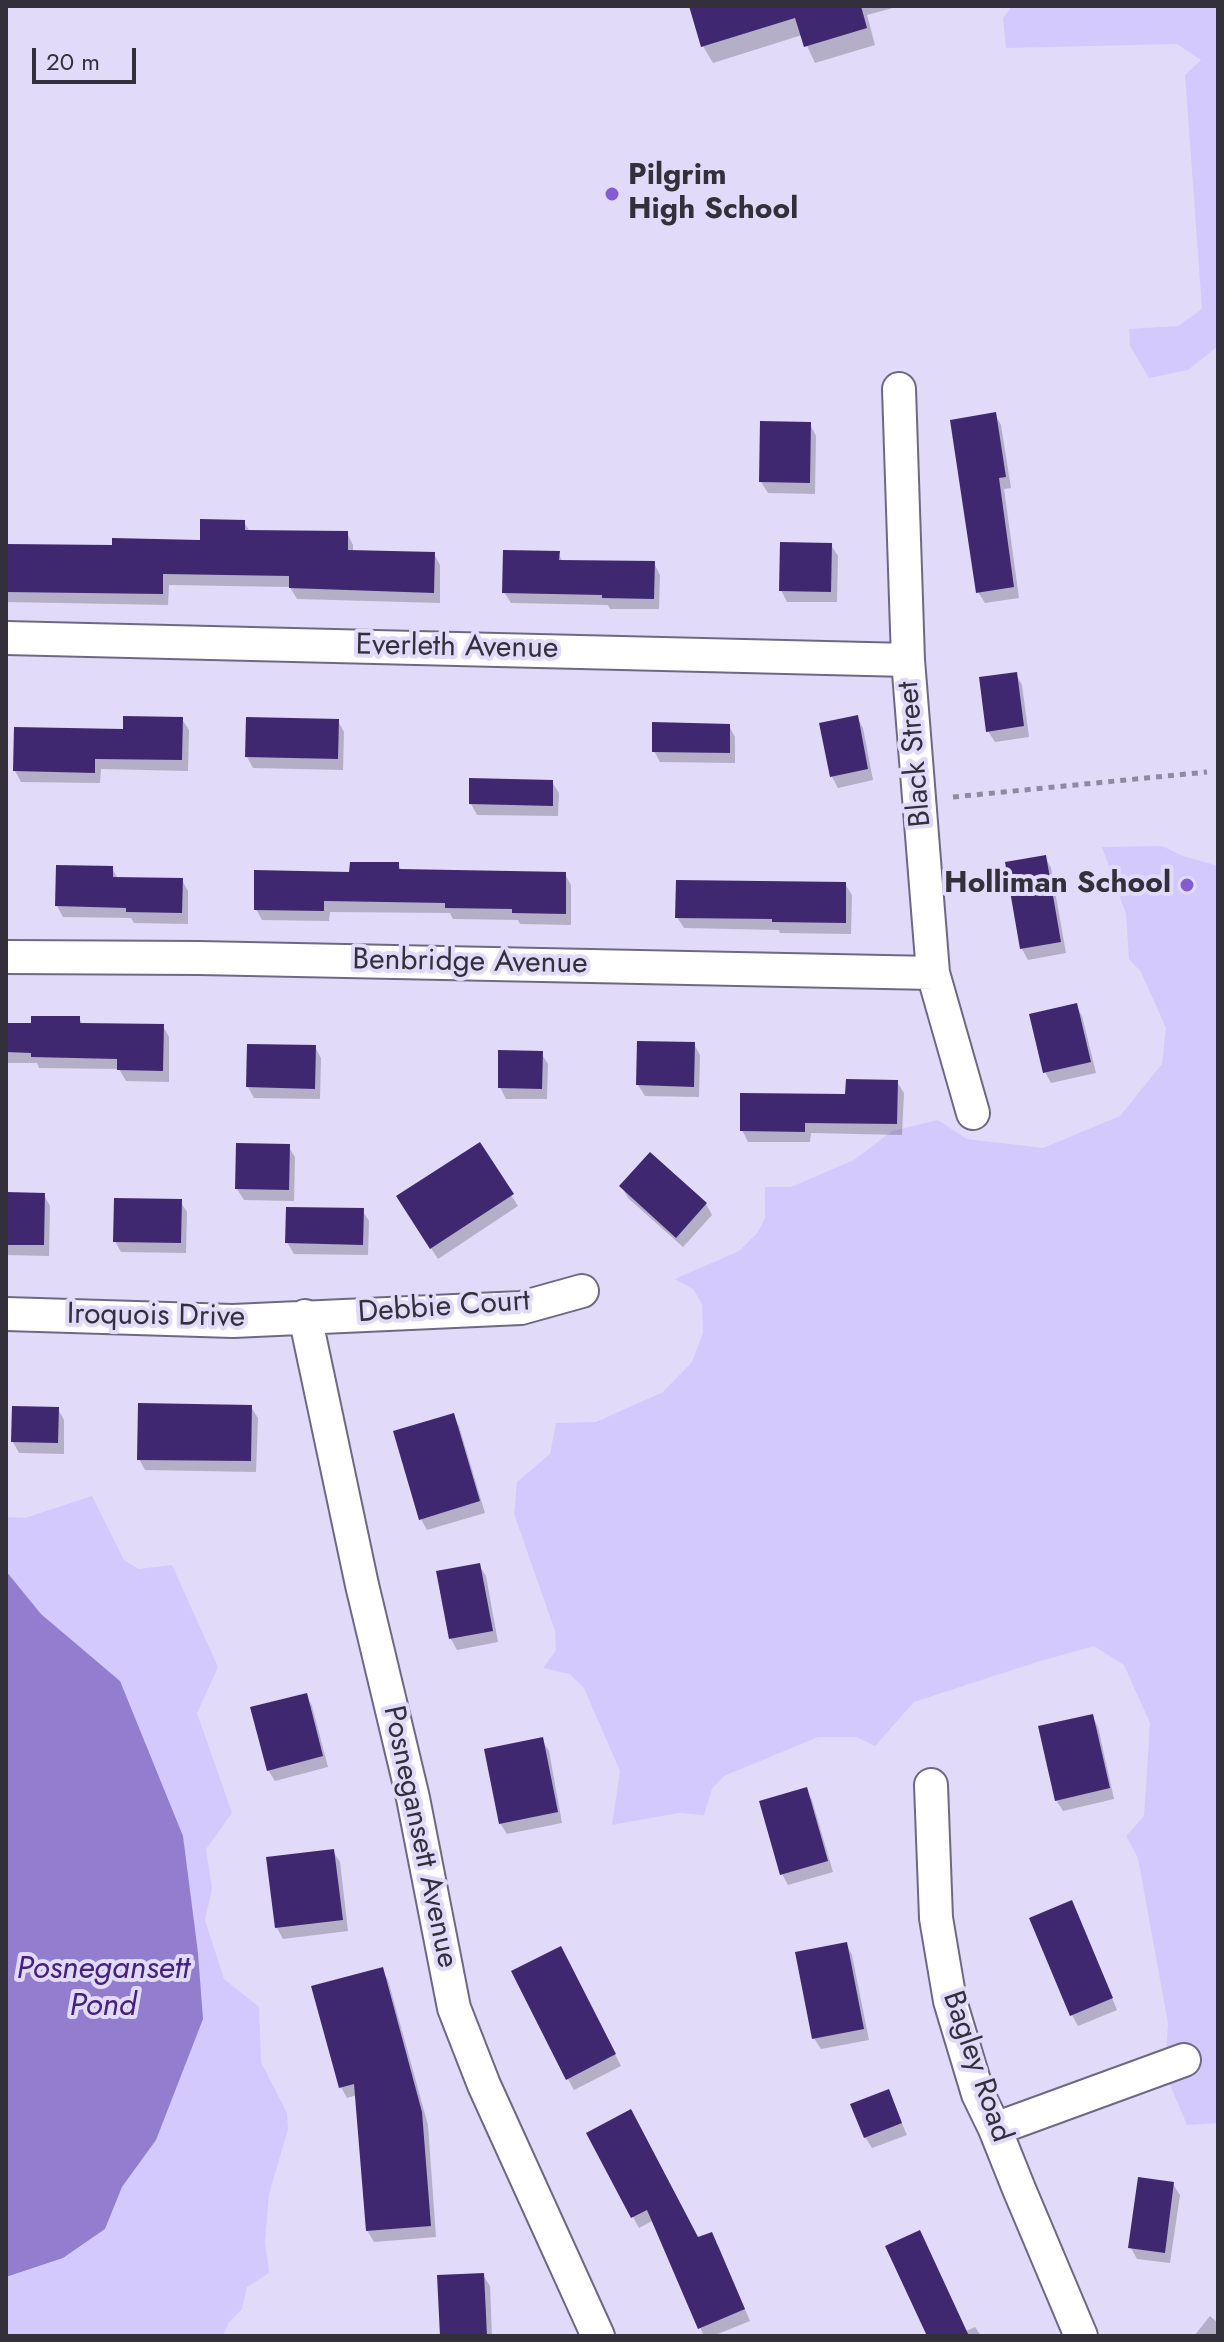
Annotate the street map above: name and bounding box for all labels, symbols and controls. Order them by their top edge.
scale bar [36,32,140,82]
text: 20 m [46,44,100,79]
place label: Pilgrim High School [628,159,798,230]
marker: Pilgrim High School [603,185,621,203]
street label: Everleth Avenue [355,628,559,668]
street label: Black Street [892,680,940,828]
place label: Holliman School [944,867,1171,903]
marker: Holliman School [1178,876,1196,894]
street label: Benbridge Avenue [352,943,588,983]
street label: Debbie Court [357,1284,531,1332]
street label: Iroquois Drive [67,1297,245,1337]
street label: Posnegansett Avenue [374,1703,464,1971]
water label: Posnegansett Pond [17,1951,189,2026]
street label: Bagley Road [933,1987,1019,2147]

